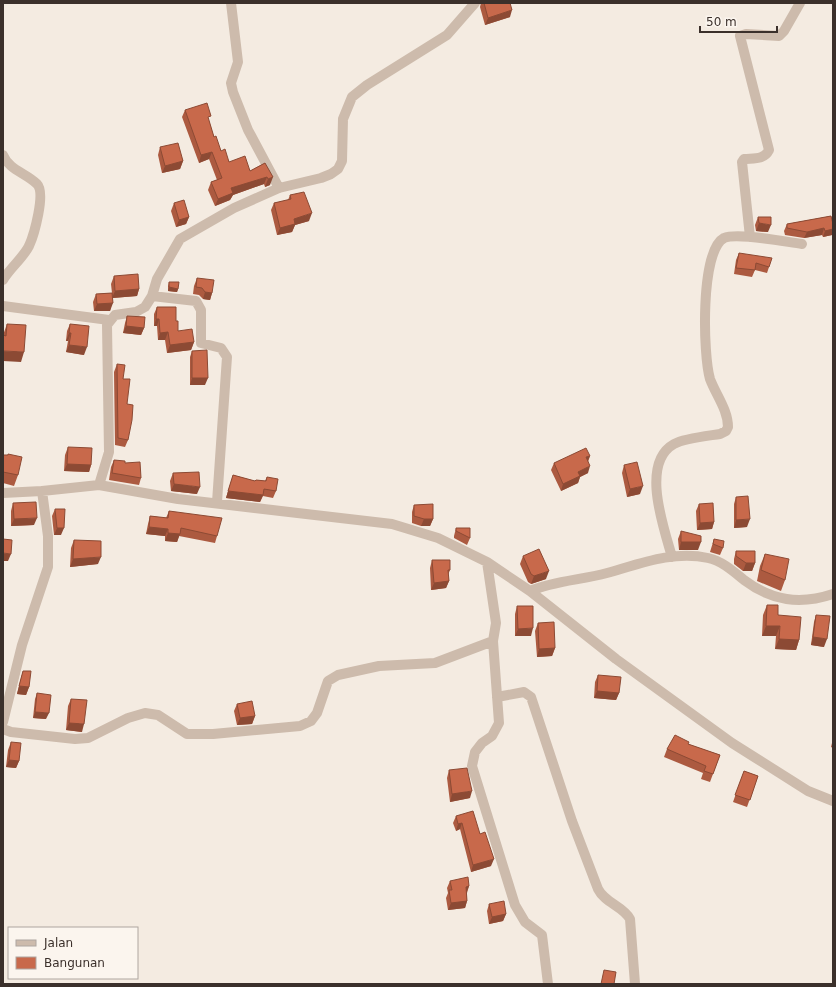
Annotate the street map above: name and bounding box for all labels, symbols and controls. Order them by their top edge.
scale bar [700,8,777,34]
text: 50 m [706,15,737,29]
legend [8,927,138,979]
text: Jalan [43,936,73,950]
text: Bangunan [44,956,105,970]

